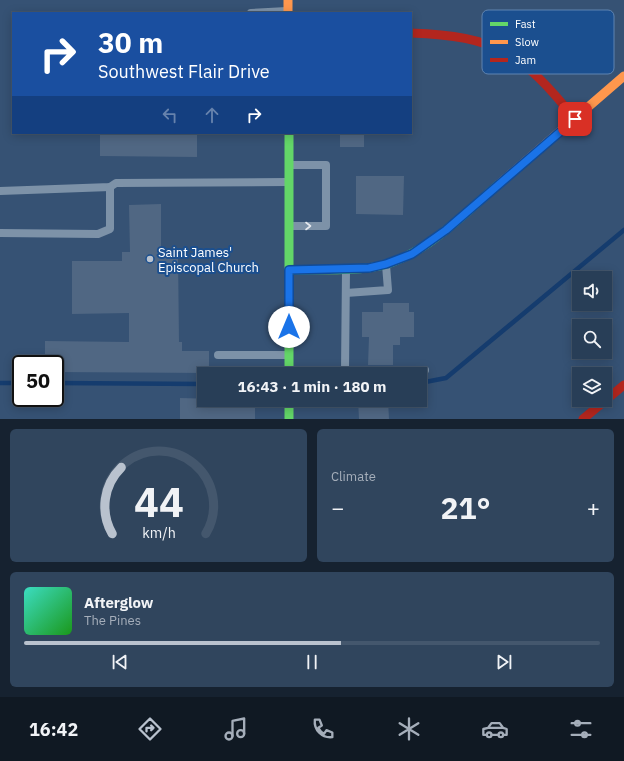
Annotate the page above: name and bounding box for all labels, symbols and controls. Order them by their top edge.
legend [482,10,614,74]
text: Fast [515,17,536,31]
text: 30 m [98,24,163,61]
icon: right [32,28,84,80]
text: Slow [515,35,539,49]
text: Jam [515,53,536,67]
text: Southwest Flair Drive [98,60,270,83]
pin [558,102,592,136]
icon: left [159,104,181,126]
icon: ahead [201,104,223,126]
icon: right [243,104,265,126]
icon: arrive [564,108,586,130]
one-way arrow [305,222,311,230]
place label: Saint James' Episcopal Church [158,244,259,276]
marker: Saint James' Episcopal Church [145,254,155,264]
map controls [572,271,612,407]
button: sound [572,271,612,311]
position arrow [268,306,310,348]
button: search [572,319,612,359]
speed limit sign: 50 [12,355,64,407]
button: layers [572,367,612,407]
text: 16:43 · 1 min · 180 m [238,377,386,396]
text: Climate [331,468,376,485]
text: 44 [134,473,183,527]
text: 21° [440,488,491,527]
text: − [331,493,344,522]
text: + [587,493,600,522]
text: km/h [142,522,175,541]
text: Afterglow [84,593,153,612]
text: The Pines [84,612,141,629]
icon: previous [109,651,131,673]
icon: pause [301,651,323,673]
icon: next [493,651,515,673]
icon: directions [136,715,164,743]
icon: music [222,715,250,743]
icon: phone [309,715,337,743]
icon: climate [395,715,423,743]
icon: car [481,715,509,743]
icon: filters [567,715,595,743]
text: 16:42 [29,718,78,741]

